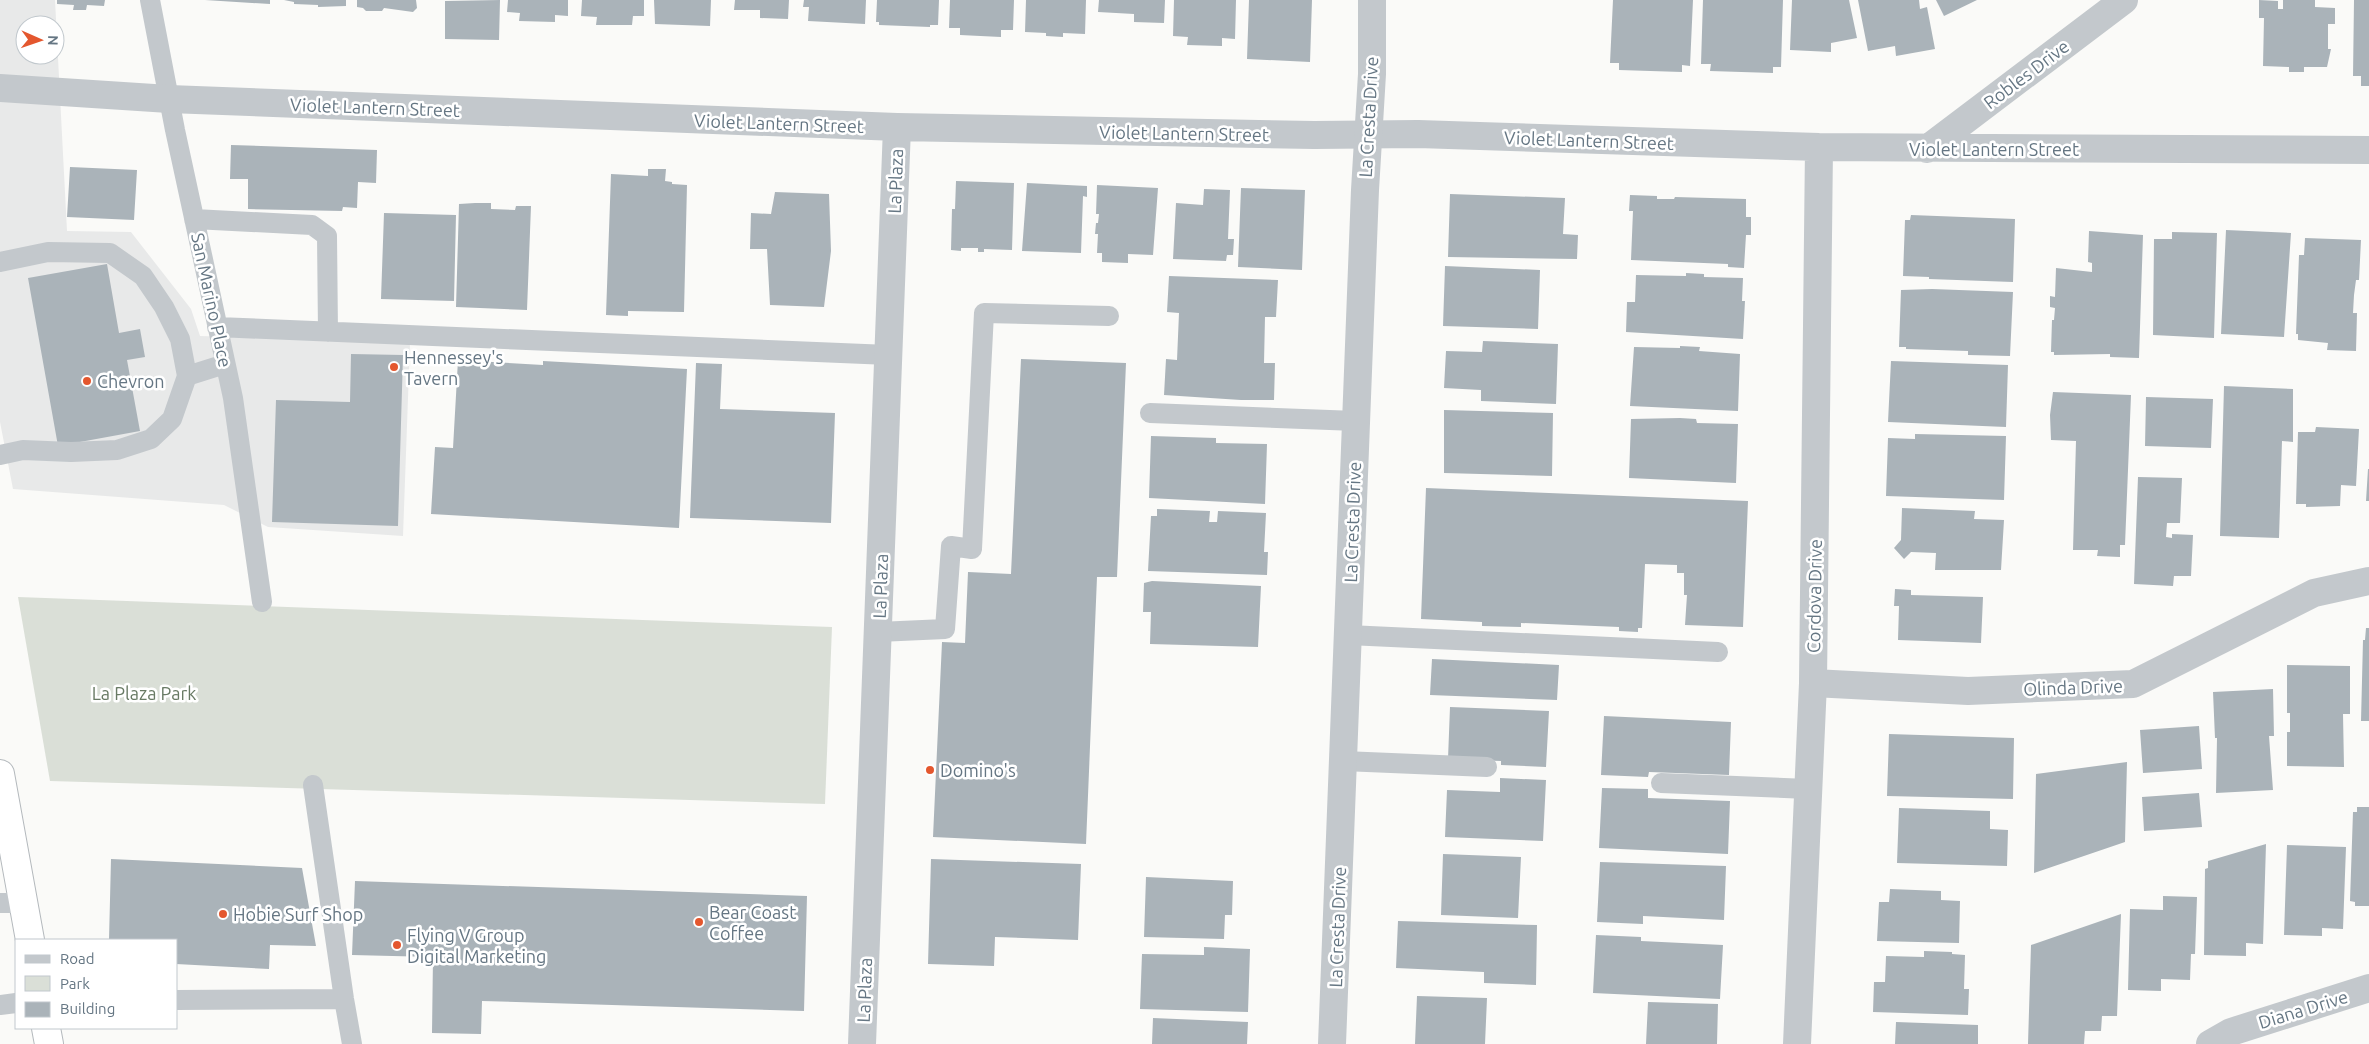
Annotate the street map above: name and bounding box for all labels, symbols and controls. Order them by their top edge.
north arrow [15,15,65,65]
text: N [45,35,61,46]
street label: Robles Drive [1979,36,2073,112]
street label: La Cresta Drive [1355,56,1381,178]
street label: Violet Lantern Street [290,94,460,120]
street label: Violet Lantern Street [694,110,864,136]
street label: Violet Lantern Street [1099,122,1269,144]
street label: Violet Lantern Street [1504,127,1674,153]
street label: Violet Lantern Street [1909,139,2079,159]
street label: La Plaza [884,148,906,214]
street label: San Marino Place [188,231,236,369]
place label: Hennessey's Tavern [404,347,504,388]
marker: Hennessey's Tavern [388,361,400,373]
place label: Chevron [97,371,165,391]
marker: Chevron [81,375,93,387]
street label: La Cresta Drive [1340,461,1364,583]
street label: Cordova Drive [1803,539,1825,653]
street label: La Plaza [869,553,891,619]
street label: Olinda Drive [2023,675,2123,699]
park label: La Plaza Park [92,683,196,703]
place label: Domino's [940,760,1016,780]
marker: Domino's [924,764,936,776]
street label: La Cresta Drive [1325,866,1349,988]
place label: Bear Coast Coffee [709,902,796,943]
place label: Hobie Surf Shop [233,904,363,924]
marker: Hobie Surf Shop [217,908,229,920]
marker: Bear Coast Coffee [693,916,705,928]
place label: Flying V Group Digital Marketing [407,925,546,966]
legend [15,939,178,1029]
marker: Flying V Group Digital Marketing [391,939,403,951]
text: Road [60,950,95,967]
street label: La Plaza [853,957,875,1023]
text: Park [60,975,90,992]
street label: Diana Drive [2256,986,2350,1032]
text: Building [60,1000,115,1017]

